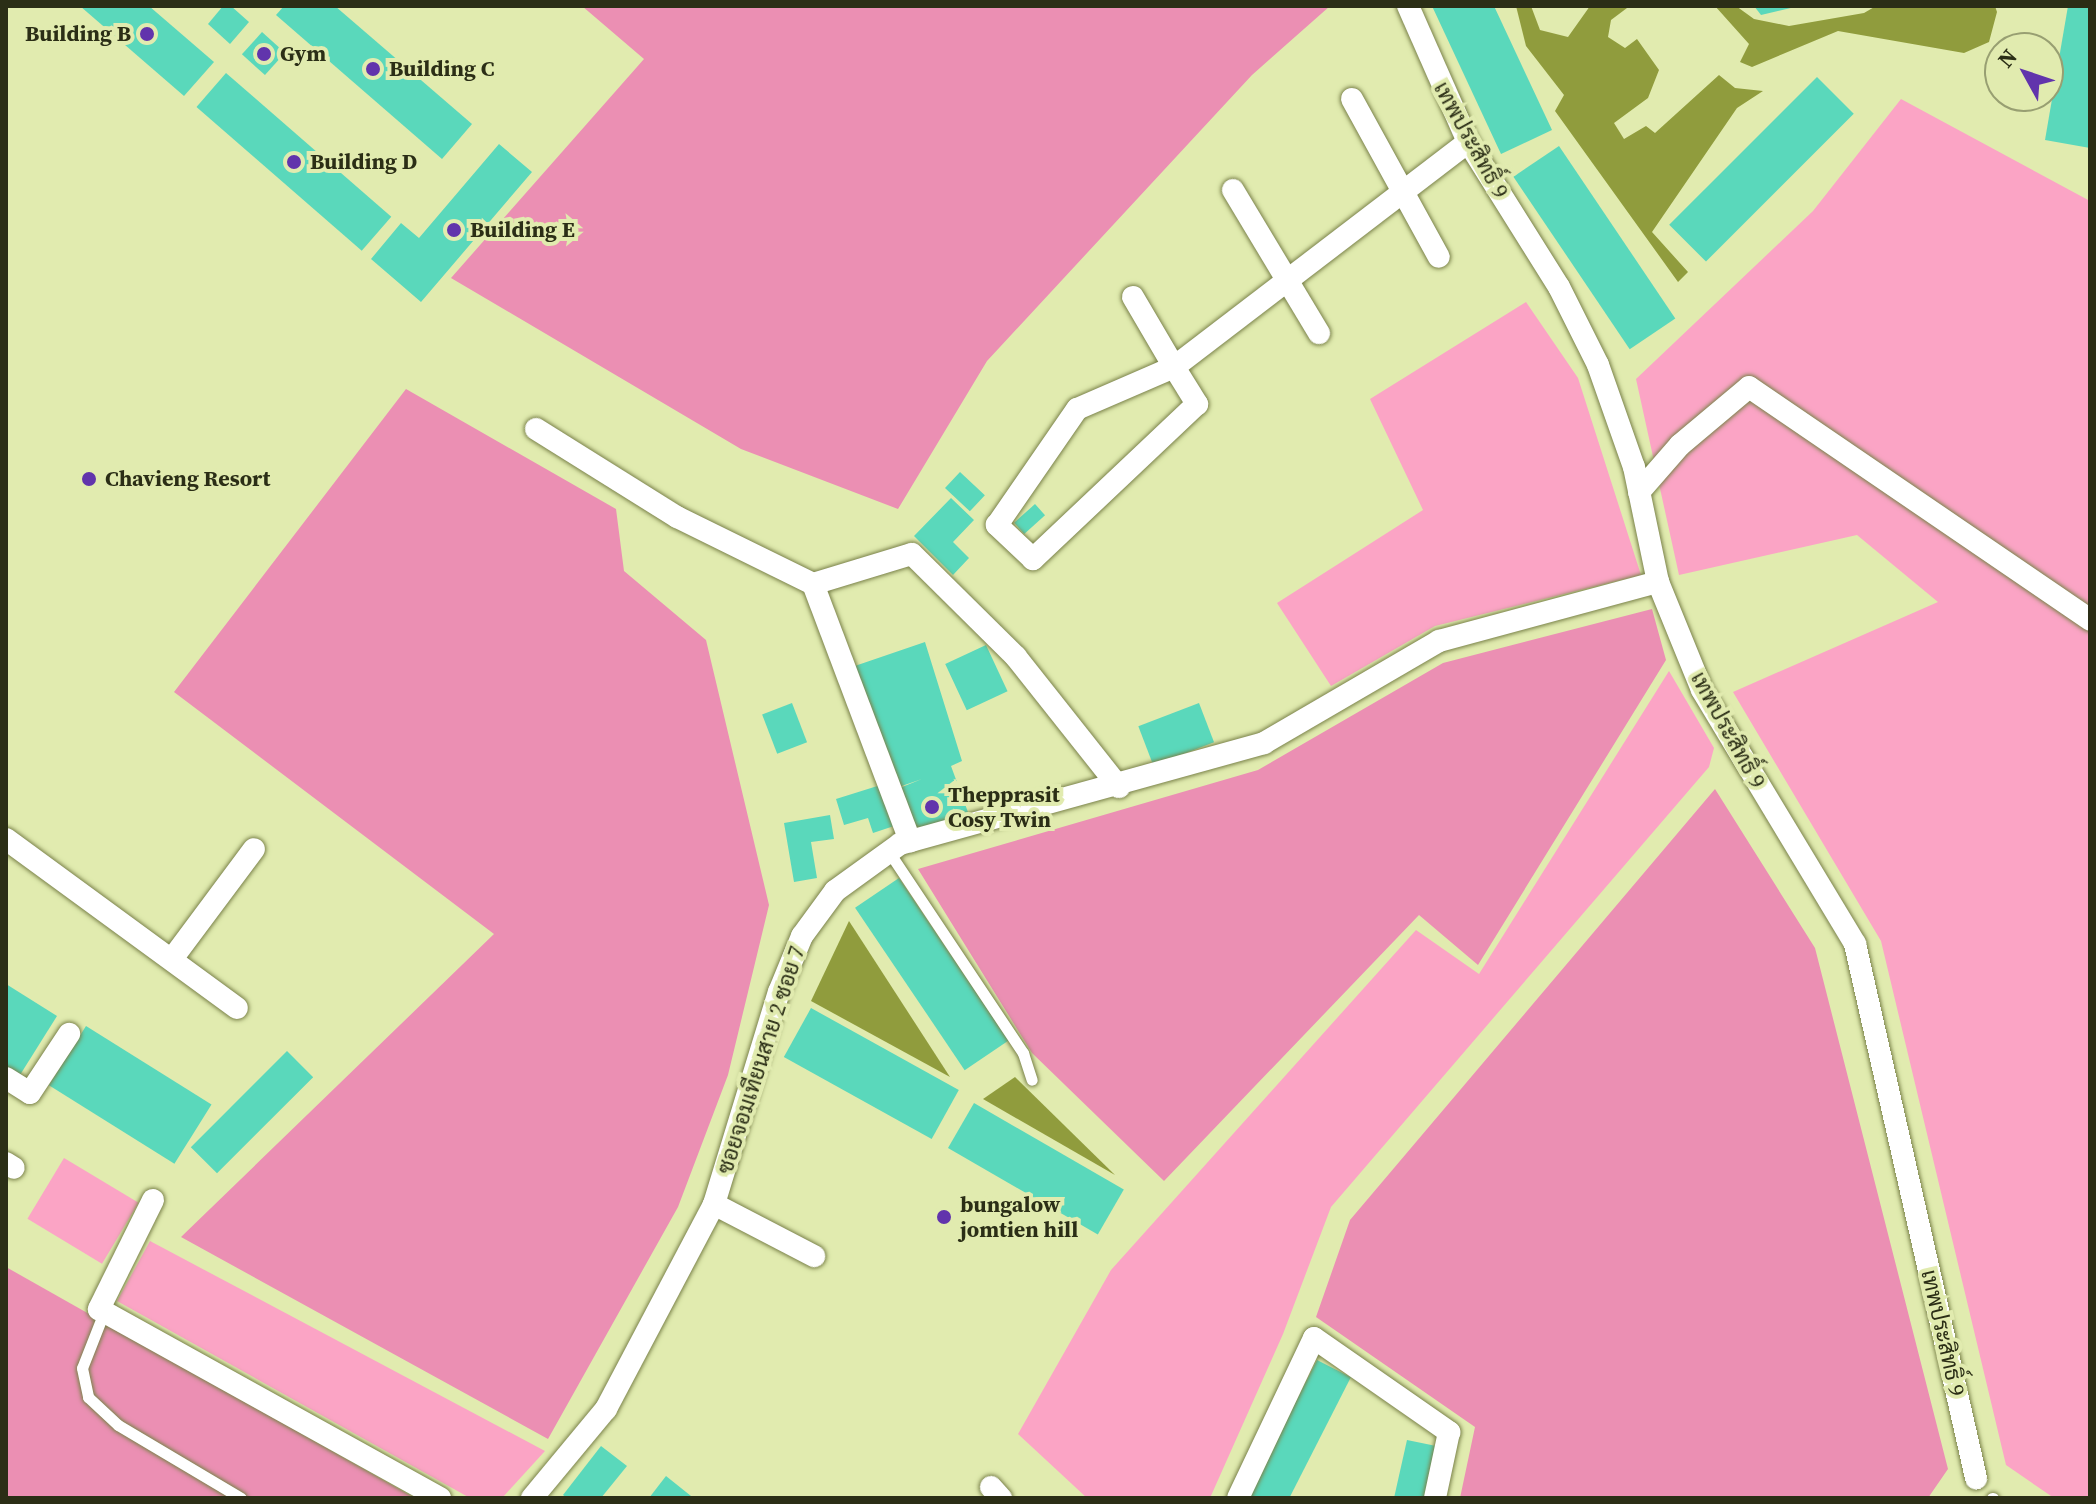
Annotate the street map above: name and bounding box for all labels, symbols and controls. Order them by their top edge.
place label: Building B [25,21,131,47]
marker: Building B [138,25,156,43]
north arrow [1984,32,2064,112]
place label: Gym [280,41,326,67]
text: N [1991,42,2024,74]
marker: Gym [255,45,273,63]
place label: Building C [389,56,494,82]
marker: Building C [364,60,382,78]
street label: เทพประสิทธิ์ 9 [1428,77,1514,203]
place label: Building D [310,149,417,175]
marker: Building D [285,153,303,171]
place label: Building E [470,217,575,243]
marker: Building E [445,221,463,239]
place label: Chavieng Resort [105,466,270,492]
marker: Chavieng Resort [80,470,98,488]
street label: เทพประสิทธิ์ 9 [1685,667,1771,793]
place label: Thepprasit Cosy Twin [948,781,1060,832]
marker: Thepprasit Cosy Twin [923,798,941,816]
street label: ซอยจอมเทียนสาย 2 ซอย 7 [712,943,810,1177]
place label: bungalow jomtien hill [960,1191,1078,1242]
marker: bungalow jomtien hill [935,1208,953,1226]
street label: เทพประสิทธิ์ 9 [1916,1267,1970,1399]

